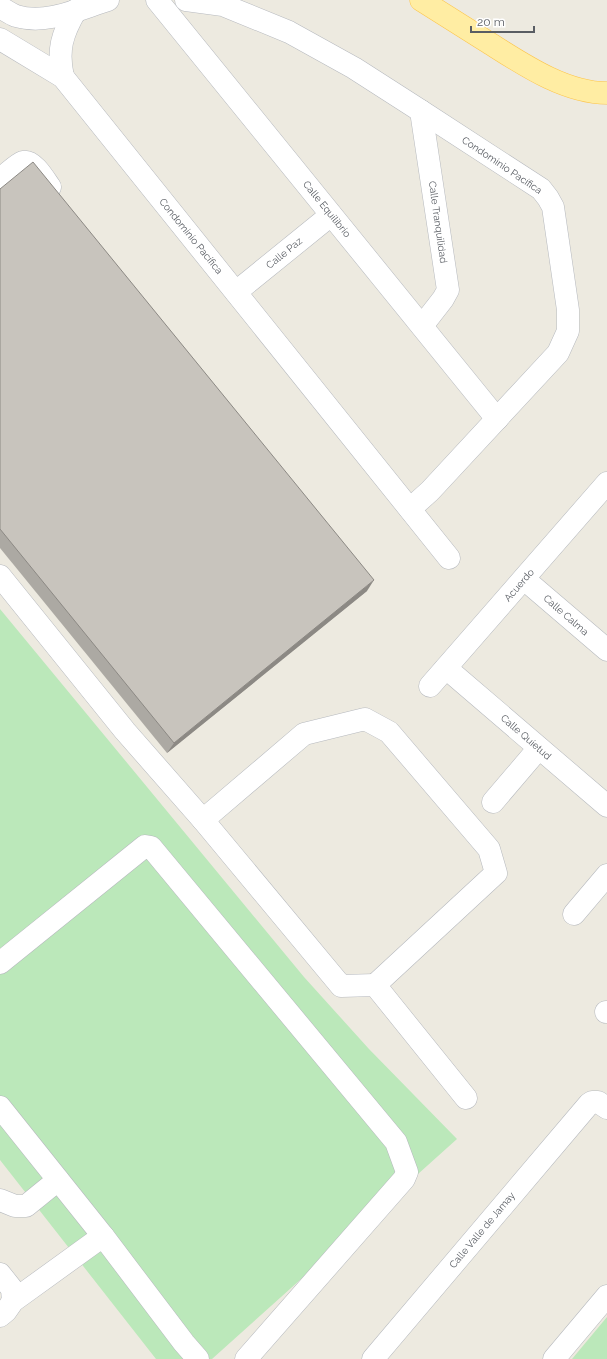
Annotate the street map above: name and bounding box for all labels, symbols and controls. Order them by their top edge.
scale bar [471,8,534,34]
text: 20 m [477,15,505,29]
street label: Condominio Pacífica [460,134,544,196]
street label: Calle Equilibrio [301,179,353,239]
street label: Calle Tranquilidad [427,180,449,264]
street label: Condominio Pacífica [157,196,225,276]
street label: Calle Paz [264,235,304,271]
street label: Acuerdo [502,566,536,603]
street label: Calle Calma [541,593,591,637]
street label: Calle Quietud [499,712,553,762]
street label: Calle Valle de Jamay [447,1189,517,1270]

